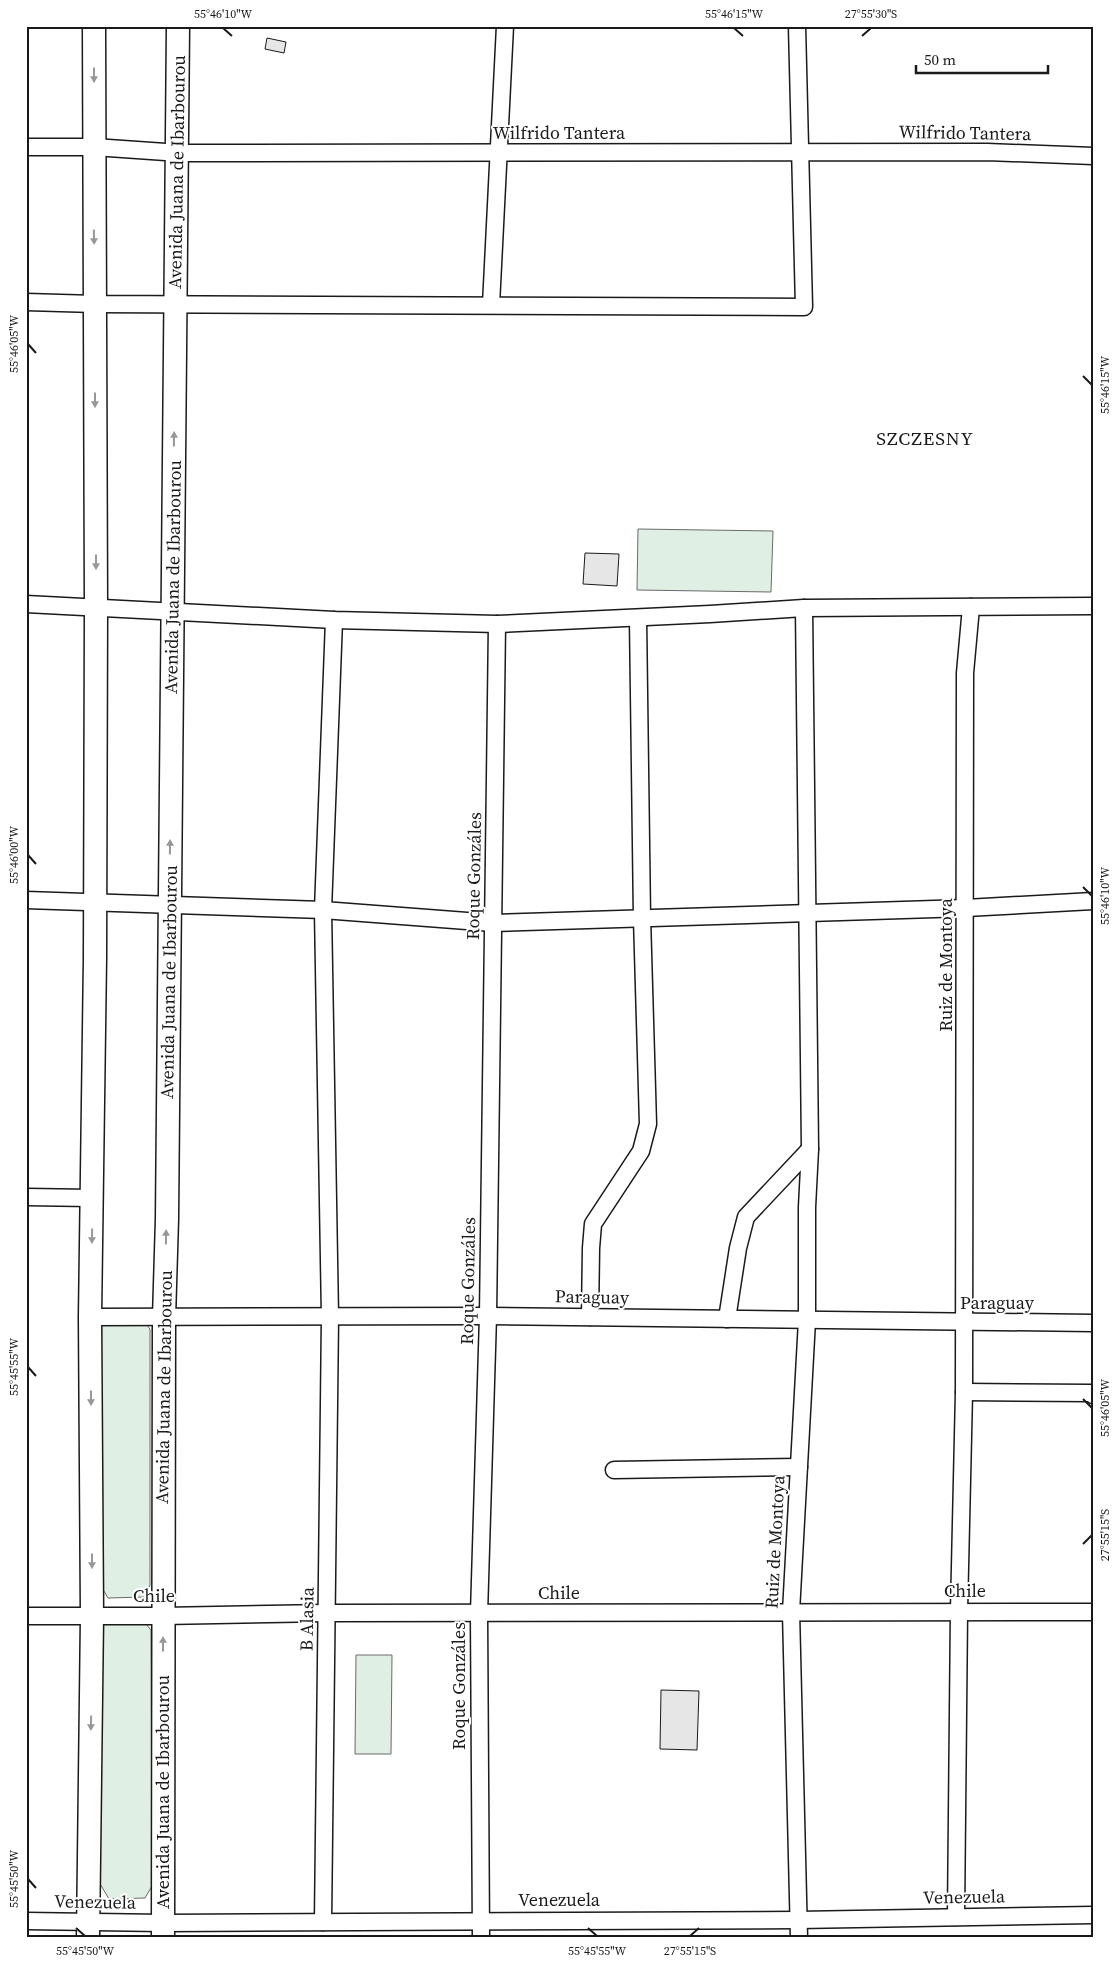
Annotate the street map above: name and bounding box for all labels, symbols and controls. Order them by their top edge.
text: 55°46'10"W [194,6,252,22]
text: 55°46'15"W [705,6,763,22]
text: 27°55'30"S [845,6,897,22]
scale bar [916,42,1049,74]
text: 50 m [924,49,956,70]
street label: Avenida Juana de Ibarbourou [162,55,191,289]
one-way arrow [90,67,98,83]
street label: Wilfrido Tantera [899,119,1032,146]
street label: Wilfrido Tantera [493,120,626,145]
one-way arrow [90,230,98,246]
text: 55°46'05"W [6,315,22,373]
text: 55°46'15"W [1097,356,1113,414]
one-way arrow [91,392,99,408]
district label: SZCZESNY [876,425,974,451]
one-way arrow [170,431,178,447]
street label: Avenida Juana de Ibarbourou [158,460,187,694]
one-way arrow [92,555,100,571]
street label: Roque Gonzáles [460,812,487,940]
text: 55°46'00"W [6,826,22,884]
one-way arrow [166,838,174,854]
street label: Avenida Juana de Ibarbourou [154,865,183,1099]
text: 55°46'10"W [1097,867,1113,925]
street label: Ruiz de Montoya [933,897,958,1032]
street label: Roque Gonzáles [454,1217,481,1345]
one-way arrow [87,1228,95,1244]
one-way arrow [163,1228,171,1244]
street label: Avenida Juana de Ibarbourou [149,1270,178,1504]
street label: Paraguay [555,1283,630,1310]
street label: Paraguay [960,1290,1035,1315]
text: 55°45'55"W [6,1338,22,1396]
text: 55°46'05"W [1097,1379,1113,1437]
one-way arrow [87,1390,95,1406]
street label: Ruiz de Montoya [759,1474,791,1609]
text: 27°55'15"S [1097,1509,1113,1561]
one-way arrow [88,1553,96,1569]
street label: Chile [944,1578,986,1603]
street label: Chile [538,1580,580,1605]
street label: Chile [133,1583,175,1608]
street label: B Alasia [293,1586,320,1651]
street label: Roque Gonzáles [446,1622,471,1750]
one-way arrow [159,1636,167,1652]
street label: Avenida Juana de Ibarbourou [150,1675,175,1909]
one-way arrow [87,1715,95,1731]
text: 55°45'50"W [6,1850,22,1908]
street label: Venezuela [923,1883,1006,1910]
street label: Venezuela [518,1887,601,1912]
street label: Venezuela [54,1888,137,1915]
text: 55°45'50"W [56,1943,114,1959]
text: 55°45'55"W [568,1943,626,1959]
text: 27°55'15"S [664,1943,716,1959]

